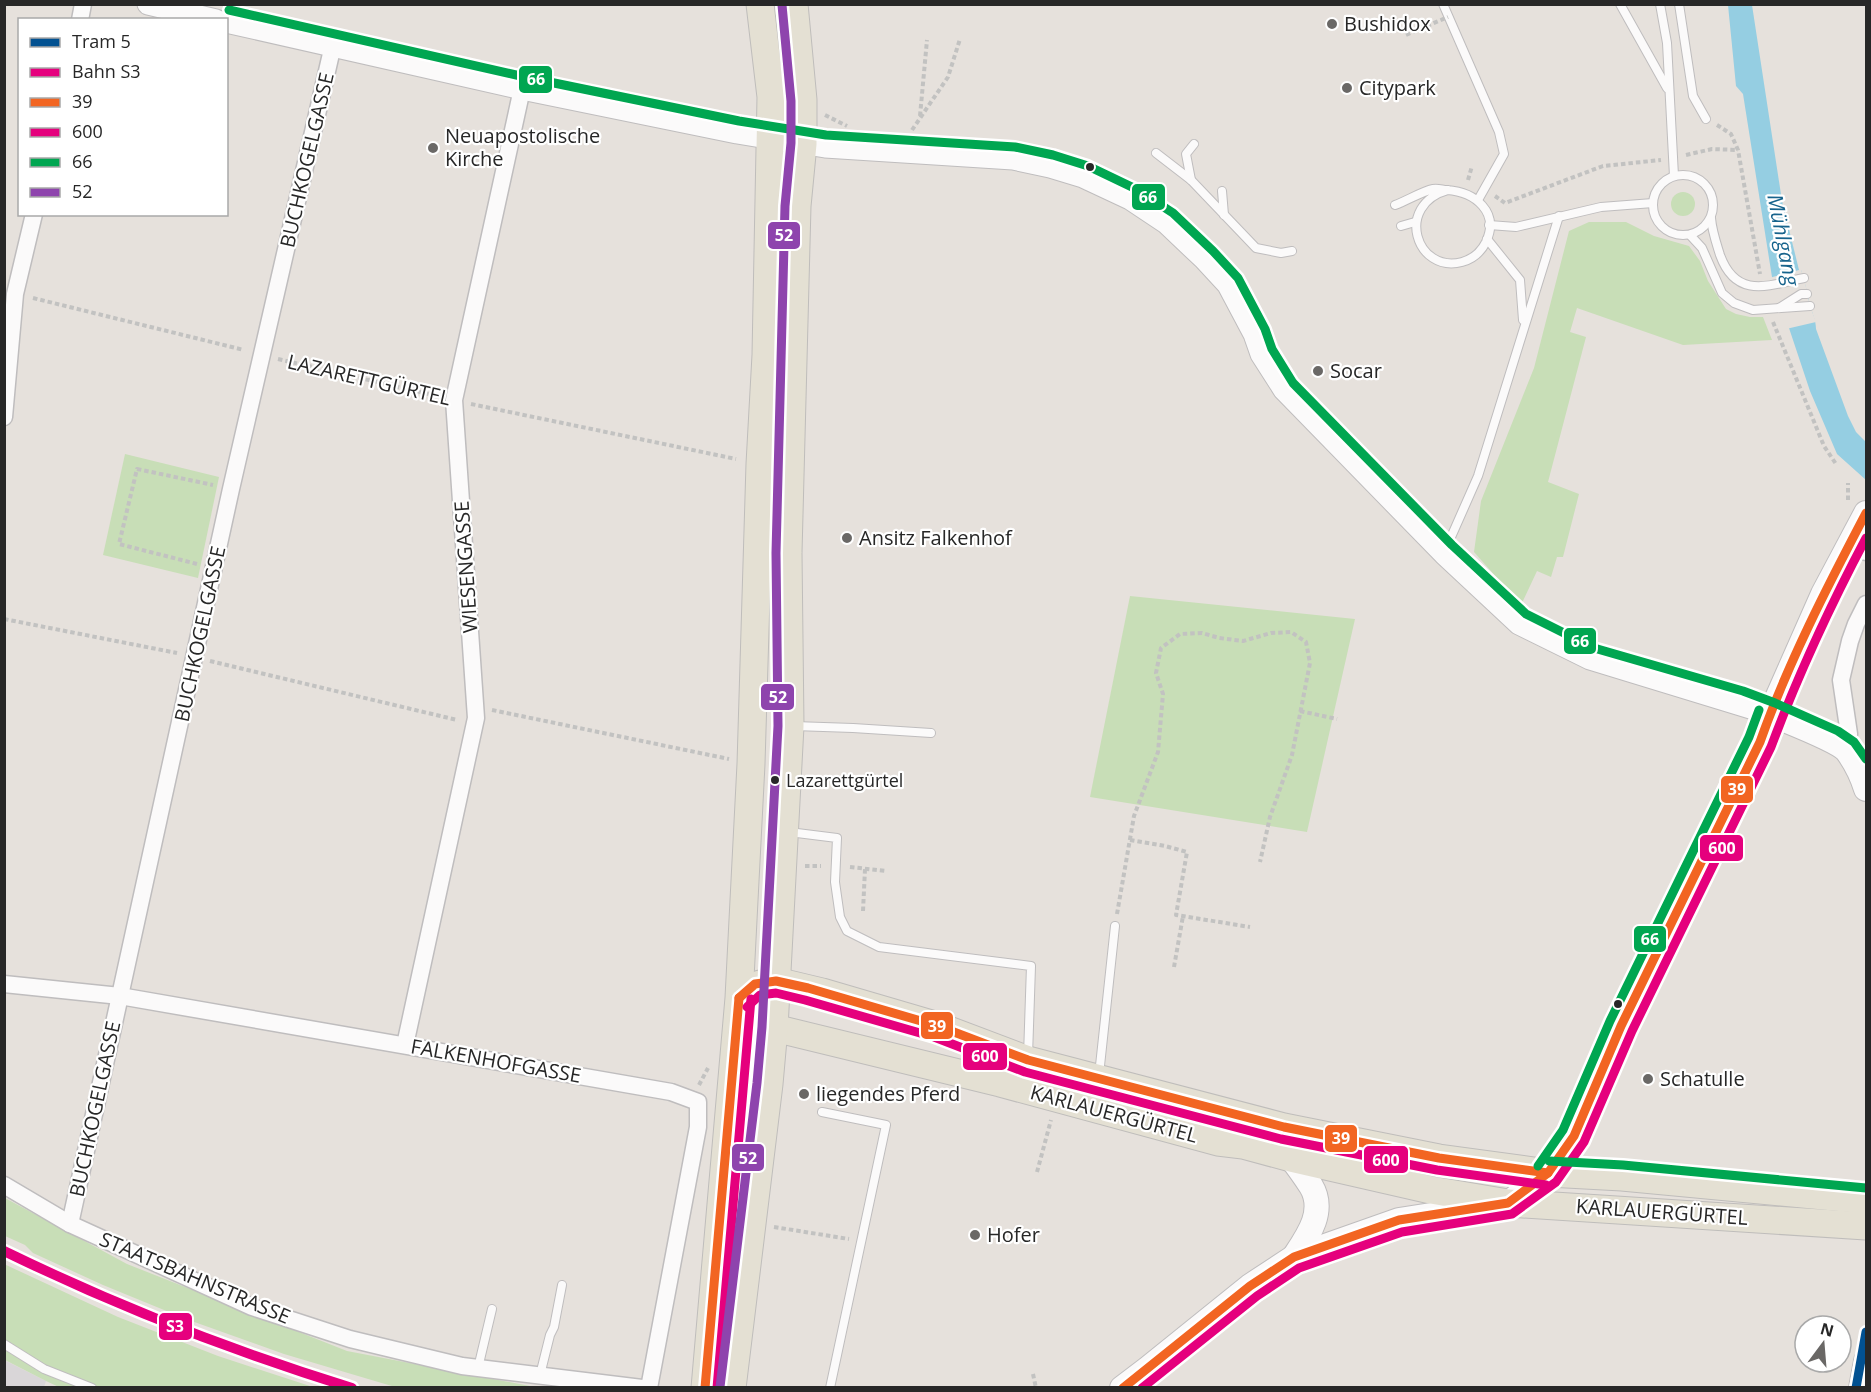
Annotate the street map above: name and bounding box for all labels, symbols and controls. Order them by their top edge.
place label: Bushidox [1344,10,1431,37]
marker: Bushidox [1325,17,1339,31]
legend [18,18,228,216]
text: Tram 5 [72,29,131,53]
text: Bahn S3 [72,59,141,83]
line badge: 66 [518,65,553,94]
text: 66 [527,68,545,90]
street label: BUCHKOGELGASSE [273,70,340,250]
place label: Citypark [1359,74,1436,101]
marker: Citypark [1340,81,1354,95]
text: 39 [72,89,93,113]
text: 600 [72,119,103,143]
place label: Neuapostolische Kirche [445,122,600,172]
marker: Neuapostolische Kirche [426,141,440,155]
text: 66 [72,149,93,173]
unlabelled marker [1084,161,1096,173]
text: 52 [72,179,93,203]
line badge: 66 [1131,183,1166,211]
text: 66 [1139,186,1157,208]
water label: Mühlgang [1761,192,1807,289]
line badge: 52 [767,221,801,250]
text: 52 [775,224,793,246]
street label: LAZARETTGÜRTEL [285,348,453,411]
place label: Socar [1330,357,1382,384]
marker: Socar [1311,364,1325,378]
street label: WIESENGASSE [447,500,484,634]
place label: Ansitz Falkenhof [859,524,1013,551]
marker: Ansitz Falkenhof [840,531,854,545]
street label: BUCHKOGELGASSE [168,544,231,724]
line badge: 66 [1563,627,1597,655]
text: 66 [1571,630,1589,652]
line badge: 52 [760,683,795,711]
text: 52 [769,686,787,708]
place label: Lazarettgürtel [786,768,903,792]
marker: Lazarettgürtel [769,774,781,786]
line badge: 39 [1720,775,1754,804]
text: 39 [1728,778,1746,800]
line badge: 600 [1699,834,1744,862]
text: 600 [1708,837,1736,859]
line badge: 66 [1633,925,1667,953]
text: 66 [1641,928,1659,950]
unlabelled marker [1612,998,1624,1010]
line badge: 39 [920,1011,954,1040]
text: 39 [928,1015,946,1037]
street label: BUCHKOGELGASSE [63,1019,126,1199]
street label: FALKENHOFGASSE [409,1032,583,1089]
line badge: 600 [962,1042,1008,1071]
text: 600 [971,1045,999,1067]
place label: Schatulle [1660,1065,1745,1092]
marker: Schatulle [1641,1072,1655,1086]
street label: KARLAUERGÜRTEL [1027,1078,1201,1149]
place label: liegendes Pferd [816,1080,960,1107]
marker: liegendes Pferd [797,1087,811,1101]
line badge: 39 [1324,1124,1358,1153]
text: 39 [1332,1127,1350,1149]
line badge: 52 [731,1143,765,1172]
line badge: 600 [1363,1145,1409,1174]
text: 52 [739,1147,757,1169]
text: 600 [1372,1149,1400,1171]
street label: KARLAUERGÜRTEL [1575,1192,1749,1231]
place label: Hofer [987,1221,1040,1248]
street label: STAATSBAHNSTRASSE [96,1225,295,1330]
marker: Hofer [968,1228,982,1242]
line badge: S3 [158,1312,193,1341]
north arrow [1793,1314,1853,1374]
text: S3 [166,1315,184,1337]
text: N [1818,1317,1836,1342]

